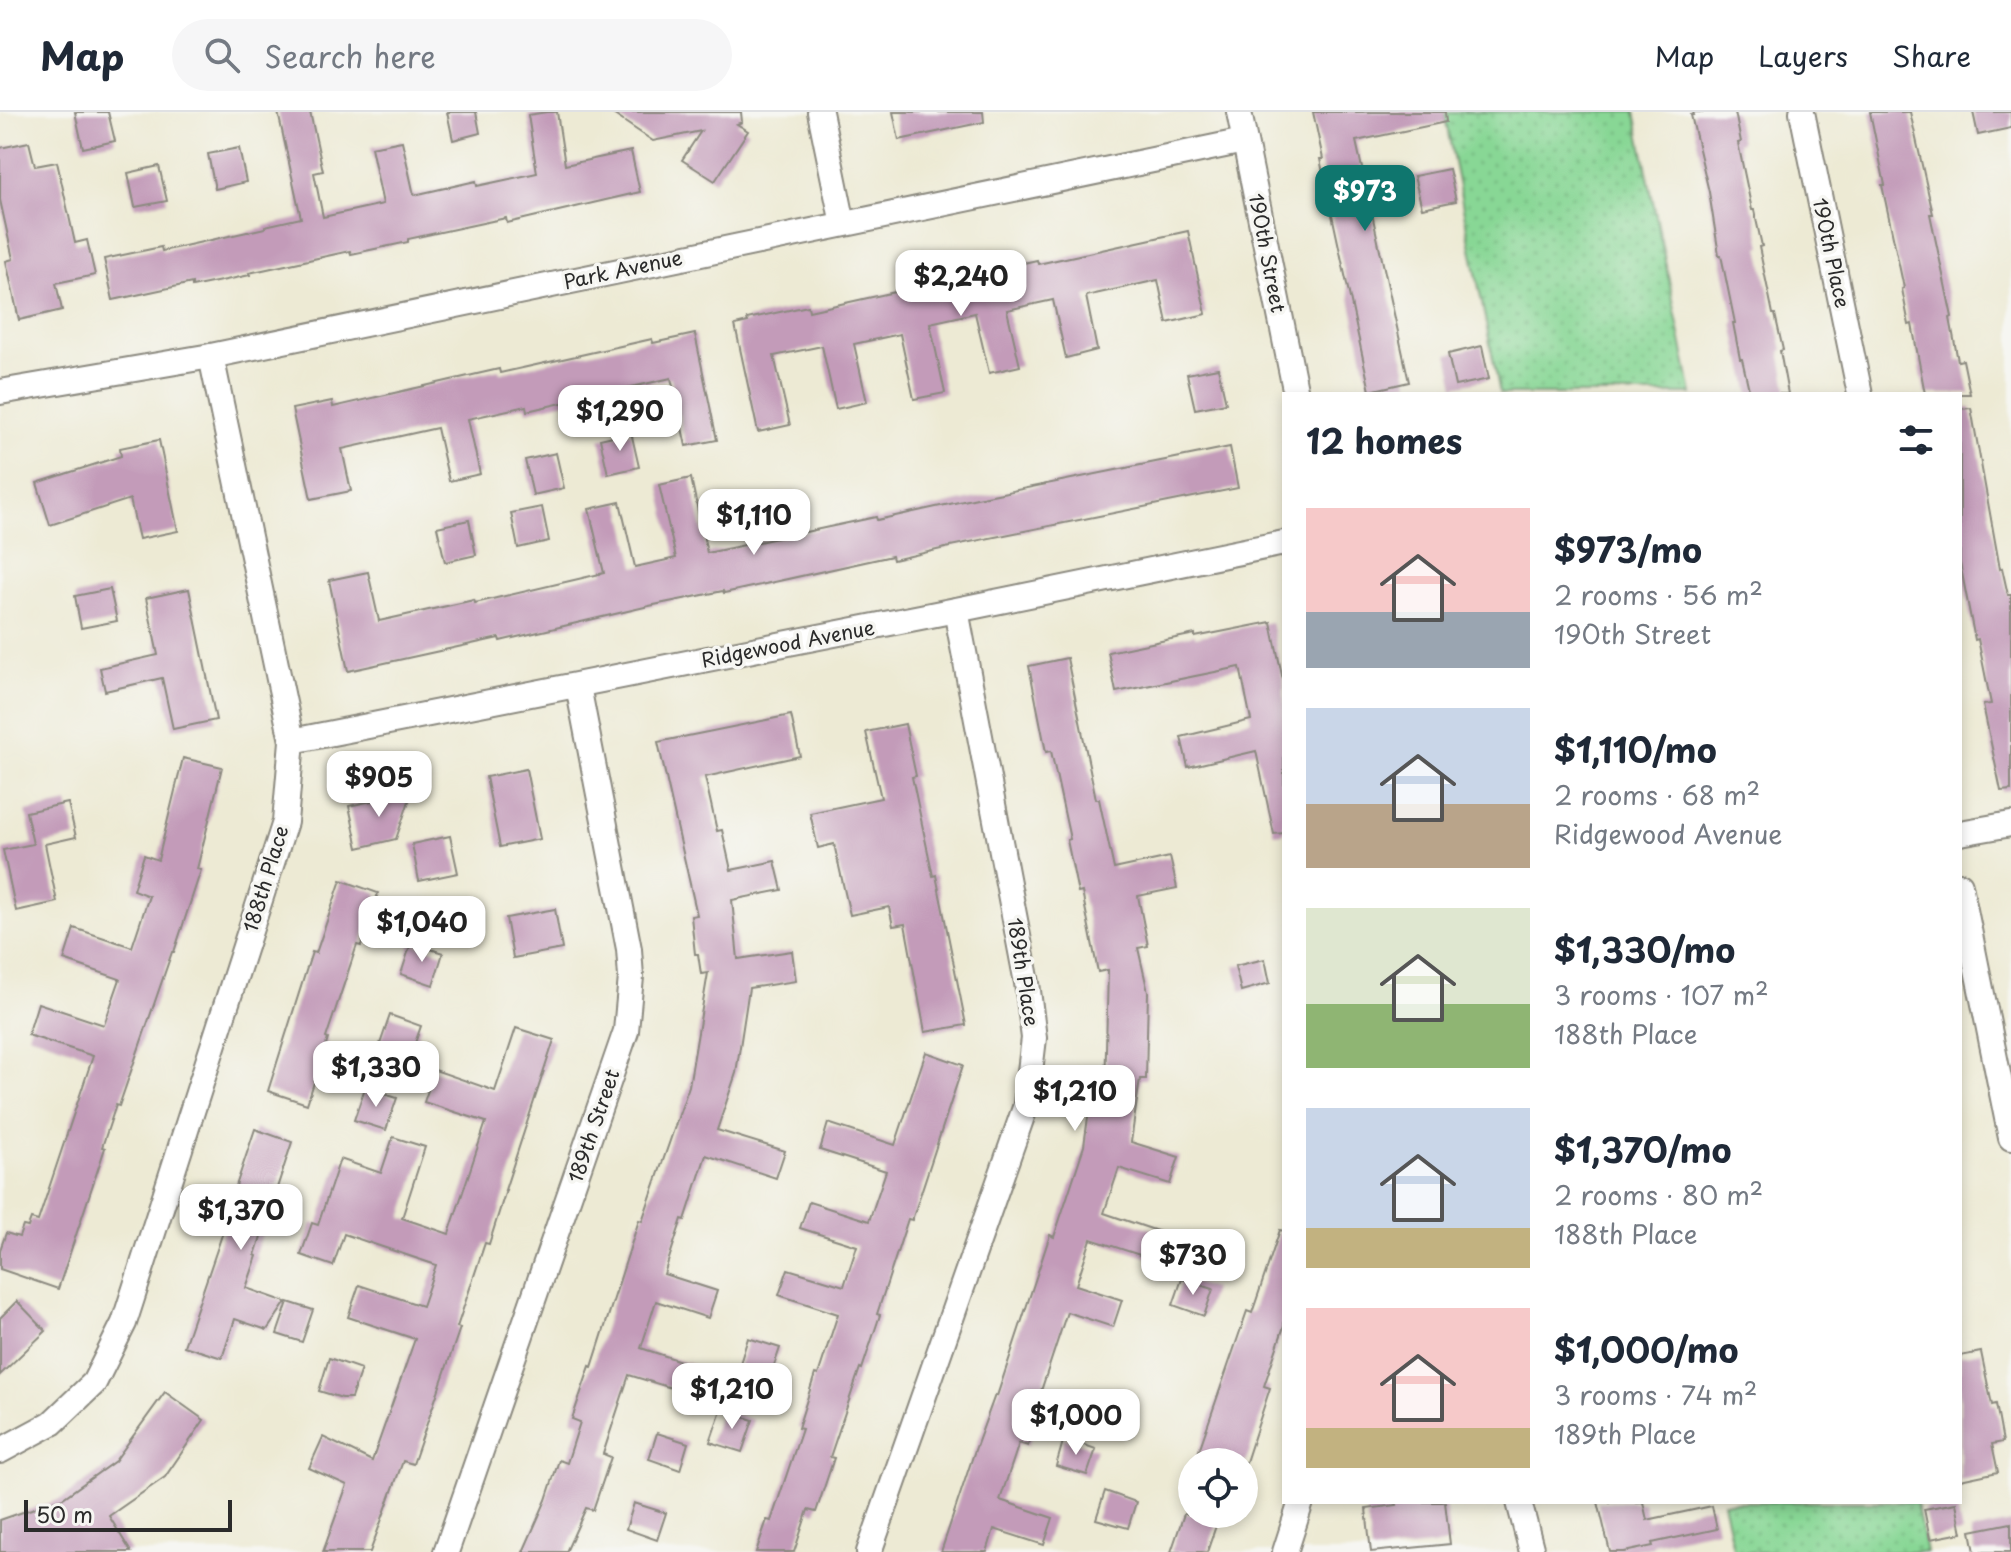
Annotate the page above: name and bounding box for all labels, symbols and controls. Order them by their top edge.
search box [172,19,732,91]
text: Map [40,27,124,84]
icon: search [200,33,244,77]
text: Search here [264,33,436,78]
text: Map [1654,34,1714,77]
text: Layers [1758,34,1848,77]
text: Share [1892,34,1971,77]
pin: $973 [1318,165,1412,233]
text: $973 [1333,171,1397,210]
street label: 190th Street [1242,191,1294,315]
street label: 190th Place [1806,195,1858,311]
street label: Park Avenue [561,242,685,296]
pin: $2,240 [896,250,1026,318]
text: $2,240 [913,256,1009,295]
pin: $1,290 [555,385,685,453]
text: $1,290 [576,391,664,430]
text: 12 homes [1306,414,1462,466]
icon: filters [1894,418,1938,462]
pin: $1,110 [689,489,819,557]
text: $1,110 [716,495,792,534]
text: $973/mo [1554,523,1702,575]
icon: home [1370,540,1466,636]
text: 2 rooms · 56 m² [1554,575,1763,614]
street label: Ridgewood Avenue [699,612,877,675]
text: 190th Street [1554,614,1711,653]
text: $1,110/mo [1554,723,1717,775]
icon: home [1370,740,1466,836]
pin: $905 [332,751,426,819]
text: $905 [345,757,413,796]
text: 2 rooms · 68 m² [1554,775,1760,814]
text: Ridgewood Avenue [1554,814,1783,853]
street label: 188th Place [235,822,296,936]
pin: $1,040 [357,896,487,964]
text: $1,040 [376,902,468,941]
street label: 189th Place [1001,915,1047,1028]
text: $1,330/mo [1554,923,1735,975]
icon: home [1370,940,1466,1036]
text: 3 rooms · 107 m² [1554,975,1769,1014]
text: 188th Place [1554,1014,1697,1053]
pin: $1,330 [311,1041,441,1109]
text: $1,330 [331,1047,421,1086]
street label: 189th Street [560,1065,627,1187]
pin: $1,210 [1010,1065,1140,1133]
text: $1,210 [1033,1071,1117,1110]
text: $1,370/mo [1554,1123,1731,1175]
icon: home [1370,1140,1466,1236]
text: 2 rooms · 80 m² [1554,1175,1763,1214]
pin: $1,370 [176,1184,306,1252]
text: $1,370 [198,1190,284,1229]
text: 188th Place [1554,1214,1697,1253]
pin: $730 [1146,1229,1240,1297]
text: $730 [1159,1235,1227,1274]
text: $1,000/mo [1554,1323,1739,1375]
icon: home [1370,1340,1466,1436]
pin: $1,210 [667,1363,797,1431]
text: $1,210 [690,1369,774,1408]
text: 3 rooms · 74 m² [1554,1375,1758,1414]
pin: $1,000 [1011,1389,1141,1457]
text: $1,000 [1030,1395,1122,1434]
text: 189th Place [1554,1414,1696,1453]
map controls [1178,1448,1258,1528]
button: locate [1178,1448,1258,1528]
scale bar [24,1496,232,1532]
text: 50 m [36,1497,93,1530]

